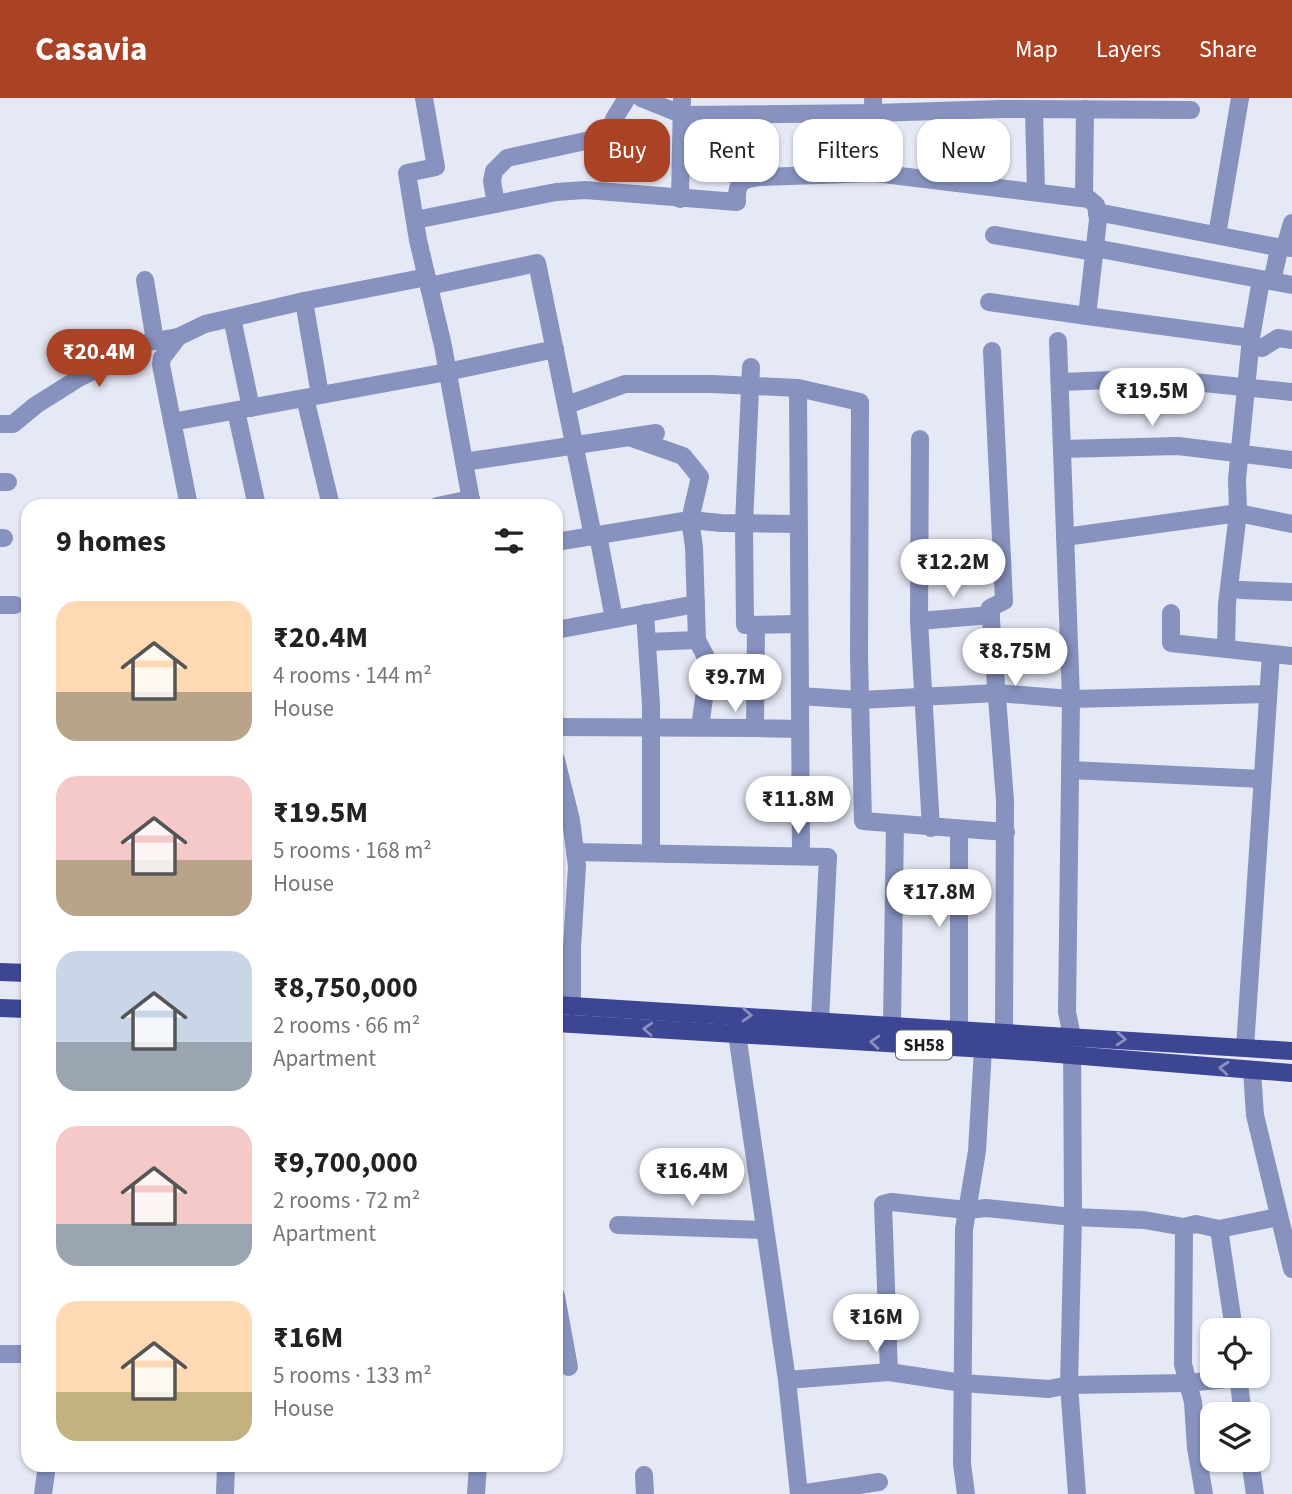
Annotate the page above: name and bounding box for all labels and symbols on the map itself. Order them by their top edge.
pin: ₹20.4M [42,330,156,389]
pin: ₹19.5M [1095,368,1209,428]
pin: ₹12.2M [896,540,1010,599]
pin: ₹8.75M [958,628,1072,688]
pin: ₹9.7M [686,654,784,714]
pin: ₹11.8M [741,776,855,836]
pin: ₹17.8M [882,870,996,929]
one-way arrow [742,1007,753,1022]
one-way arrow [642,1021,653,1036]
road number: SH58 [896,1030,952,1060]
one-way arrow [1115,1032,1126,1047]
one-way arrow [869,1035,880,1050]
one-way arrow [1218,1061,1229,1076]
pin: ₹16.4M [635,1148,749,1208]
pin: ₹16M [835,1294,917,1354]

